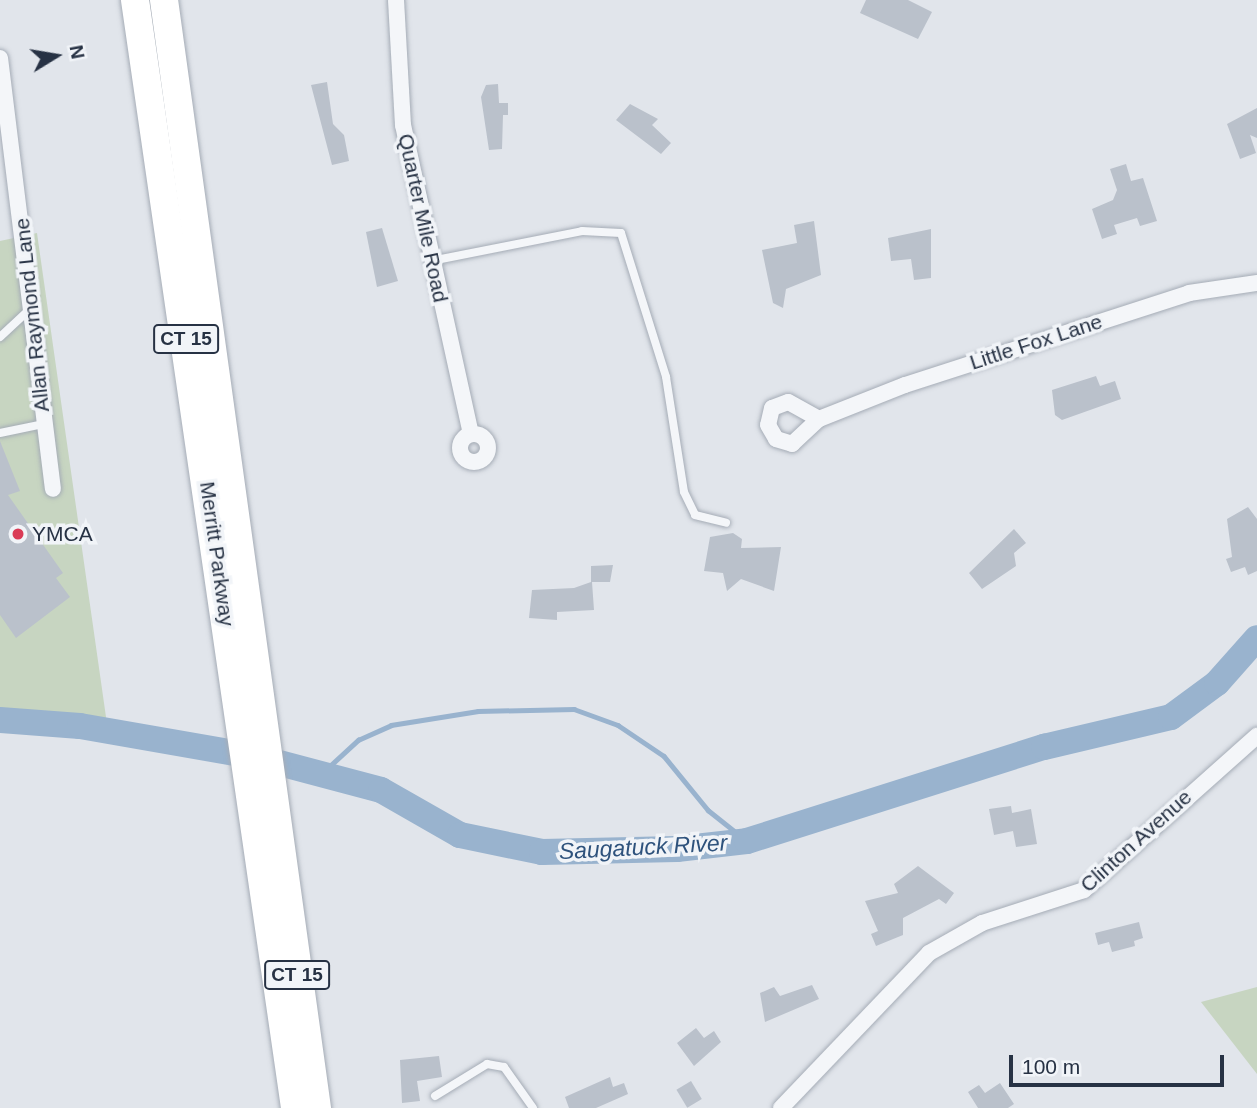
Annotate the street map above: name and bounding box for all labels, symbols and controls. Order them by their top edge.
north arrow [21,21,91,91]
text: N [65,43,89,61]
street label: Quarter Mile Road [393,131,453,305]
street label: Allan Raymond Lane [9,217,55,413]
street label: Little Fox Lane [967,309,1105,375]
road number: CT 15 [153,324,219,354]
street label: Merritt Parkway [194,480,240,628]
place label: YMCA [32,521,93,547]
marker: YMCA [10,526,26,542]
street label: Clinton Avenue [1075,784,1197,898]
water label: Saugatuck River [558,829,728,865]
road number: CT 15 [264,959,330,990]
scale bar [1012,1042,1227,1086]
text: 100 m [1022,1055,1080,1078]

